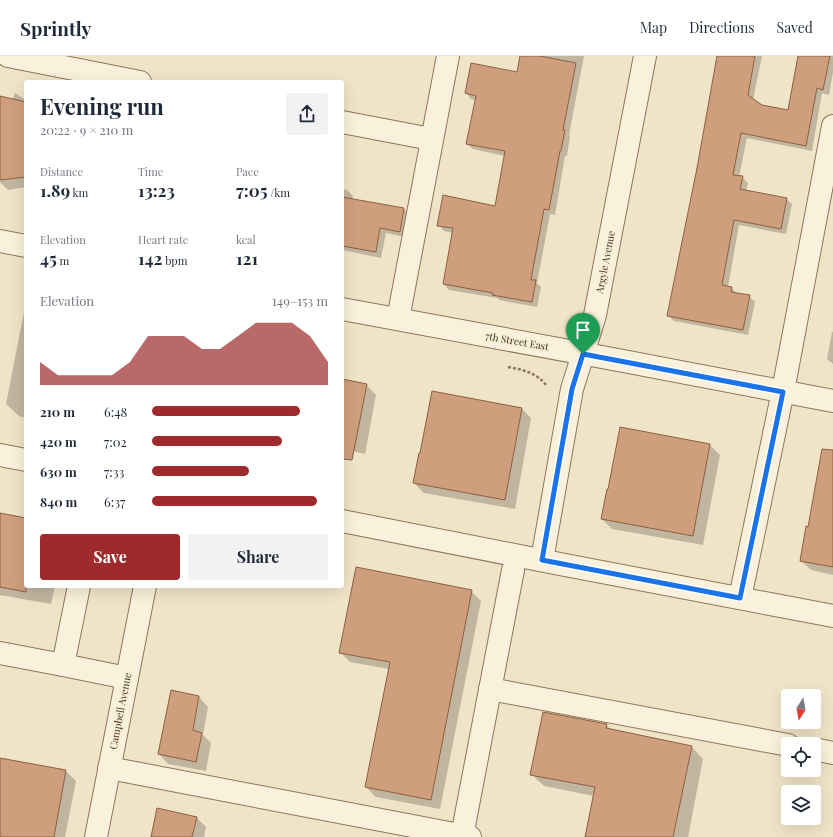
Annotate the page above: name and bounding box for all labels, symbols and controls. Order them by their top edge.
text: Sprintly [20,15,91,41]
text: Map [640,18,667,37]
text: Directions [689,18,755,37]
text: Saved [777,18,813,37]
text: Evening run [40,91,164,121]
button: share [286,93,328,135]
text: 20:22 · 9 × 210 m [40,121,133,138]
text: Distance [40,164,83,179]
text: Time [138,164,163,179]
text: Pace [236,164,259,179]
text: 1.89 [40,179,70,201]
text: 13:23 [138,179,175,201]
text: 7:05 [236,179,267,201]
text: km [70,185,88,200]
text: /km [267,185,290,200]
street label: Argyle Avenue [592,229,618,296]
text: Elevation [40,232,86,247]
text: Heart rate [138,232,188,247]
text: kcal [236,232,256,247]
text: 45 [40,247,57,269]
text: 142 [138,247,162,269]
text: 121 [236,247,258,269]
text: m [57,253,69,268]
text: bpm [162,253,187,268]
text: Elevation [40,292,94,309]
text: 149–153 m [272,292,328,309]
pin [566,313,600,354]
icon: arrive [572,319,594,341]
street label: 7th Street East [484,329,550,354]
text: 210 m [40,403,75,420]
text: 6:48 [104,403,127,420]
text: 420 m [40,433,77,450]
text: 7:02 [104,433,127,450]
text: 630 m [40,463,77,480]
text: 7:33 [104,463,124,480]
text: 840 m [40,493,77,510]
text: 6:37 [104,493,125,510]
button: Save [40,534,180,580]
button: Share [188,534,328,580]
street label: Campbell Avenue [106,671,134,751]
north arrow [781,689,821,729]
map controls [781,689,821,825]
button: locate [781,737,821,777]
button: layers [781,785,821,825]

